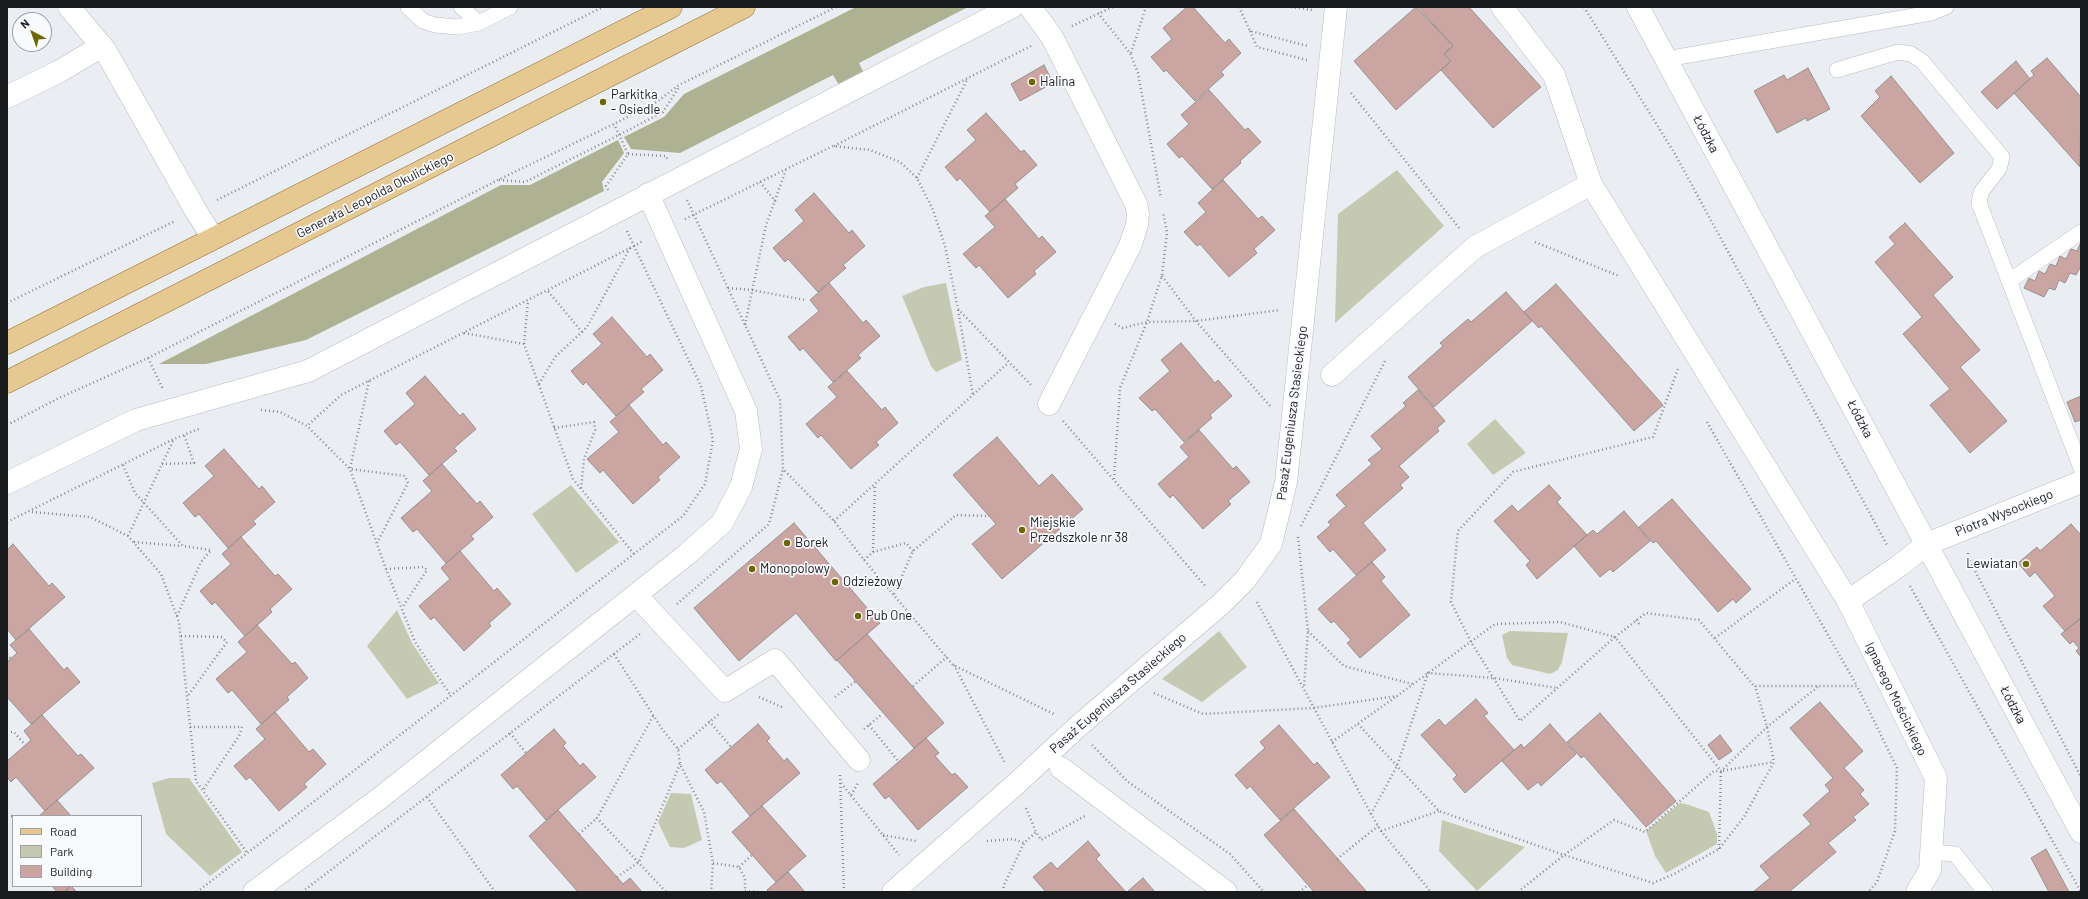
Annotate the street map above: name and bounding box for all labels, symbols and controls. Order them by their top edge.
north arrow [12,12,52,52]
text: N [17,16,31,31]
place label: Halina [1040,74,1075,90]
marker: Halina [1027,77,1037,87]
place label: Parkitka - Osiedle [611,87,660,118]
marker: Parkitka - Osiedle [598,97,608,107]
street label: Łódzka [1690,112,1722,156]
street label: Generała Leopolda Okulickiego [294,149,456,241]
street label: Pasaż Eugeniusza Stasieckiego [1274,325,1310,501]
street label: Łódzka [1844,397,1876,441]
street label: Piotra Wysockiego [1953,486,2055,540]
place label: Miejskie Przedszkole nr 38 [1030,515,1128,546]
marker: Miejskie Przedszkole nr 38 [1017,525,1027,535]
place label: Borek [795,535,828,551]
marker: Borek [782,538,792,548]
place label: Lewiatan [1966,556,2018,572]
marker: Lewiatan [2021,559,2031,569]
place label: Monopolowy [760,561,830,577]
marker: Monopolowy [747,564,757,574]
place label: Odzieżowy [843,574,902,590]
marker: Odzieżowy [830,577,840,587]
place label: Pub One [866,608,912,624]
marker: Pub One [853,611,863,621]
street label: Pasaż Eugeniusza Stasieckiego [1047,629,1189,757]
street label: Ignacego Mościckiego [1862,640,1930,758]
street label: Łódzka [1997,683,2029,727]
legend [12,815,142,887]
text: Road [50,824,77,838]
text: Park [50,844,74,858]
text: Building [50,864,92,878]

